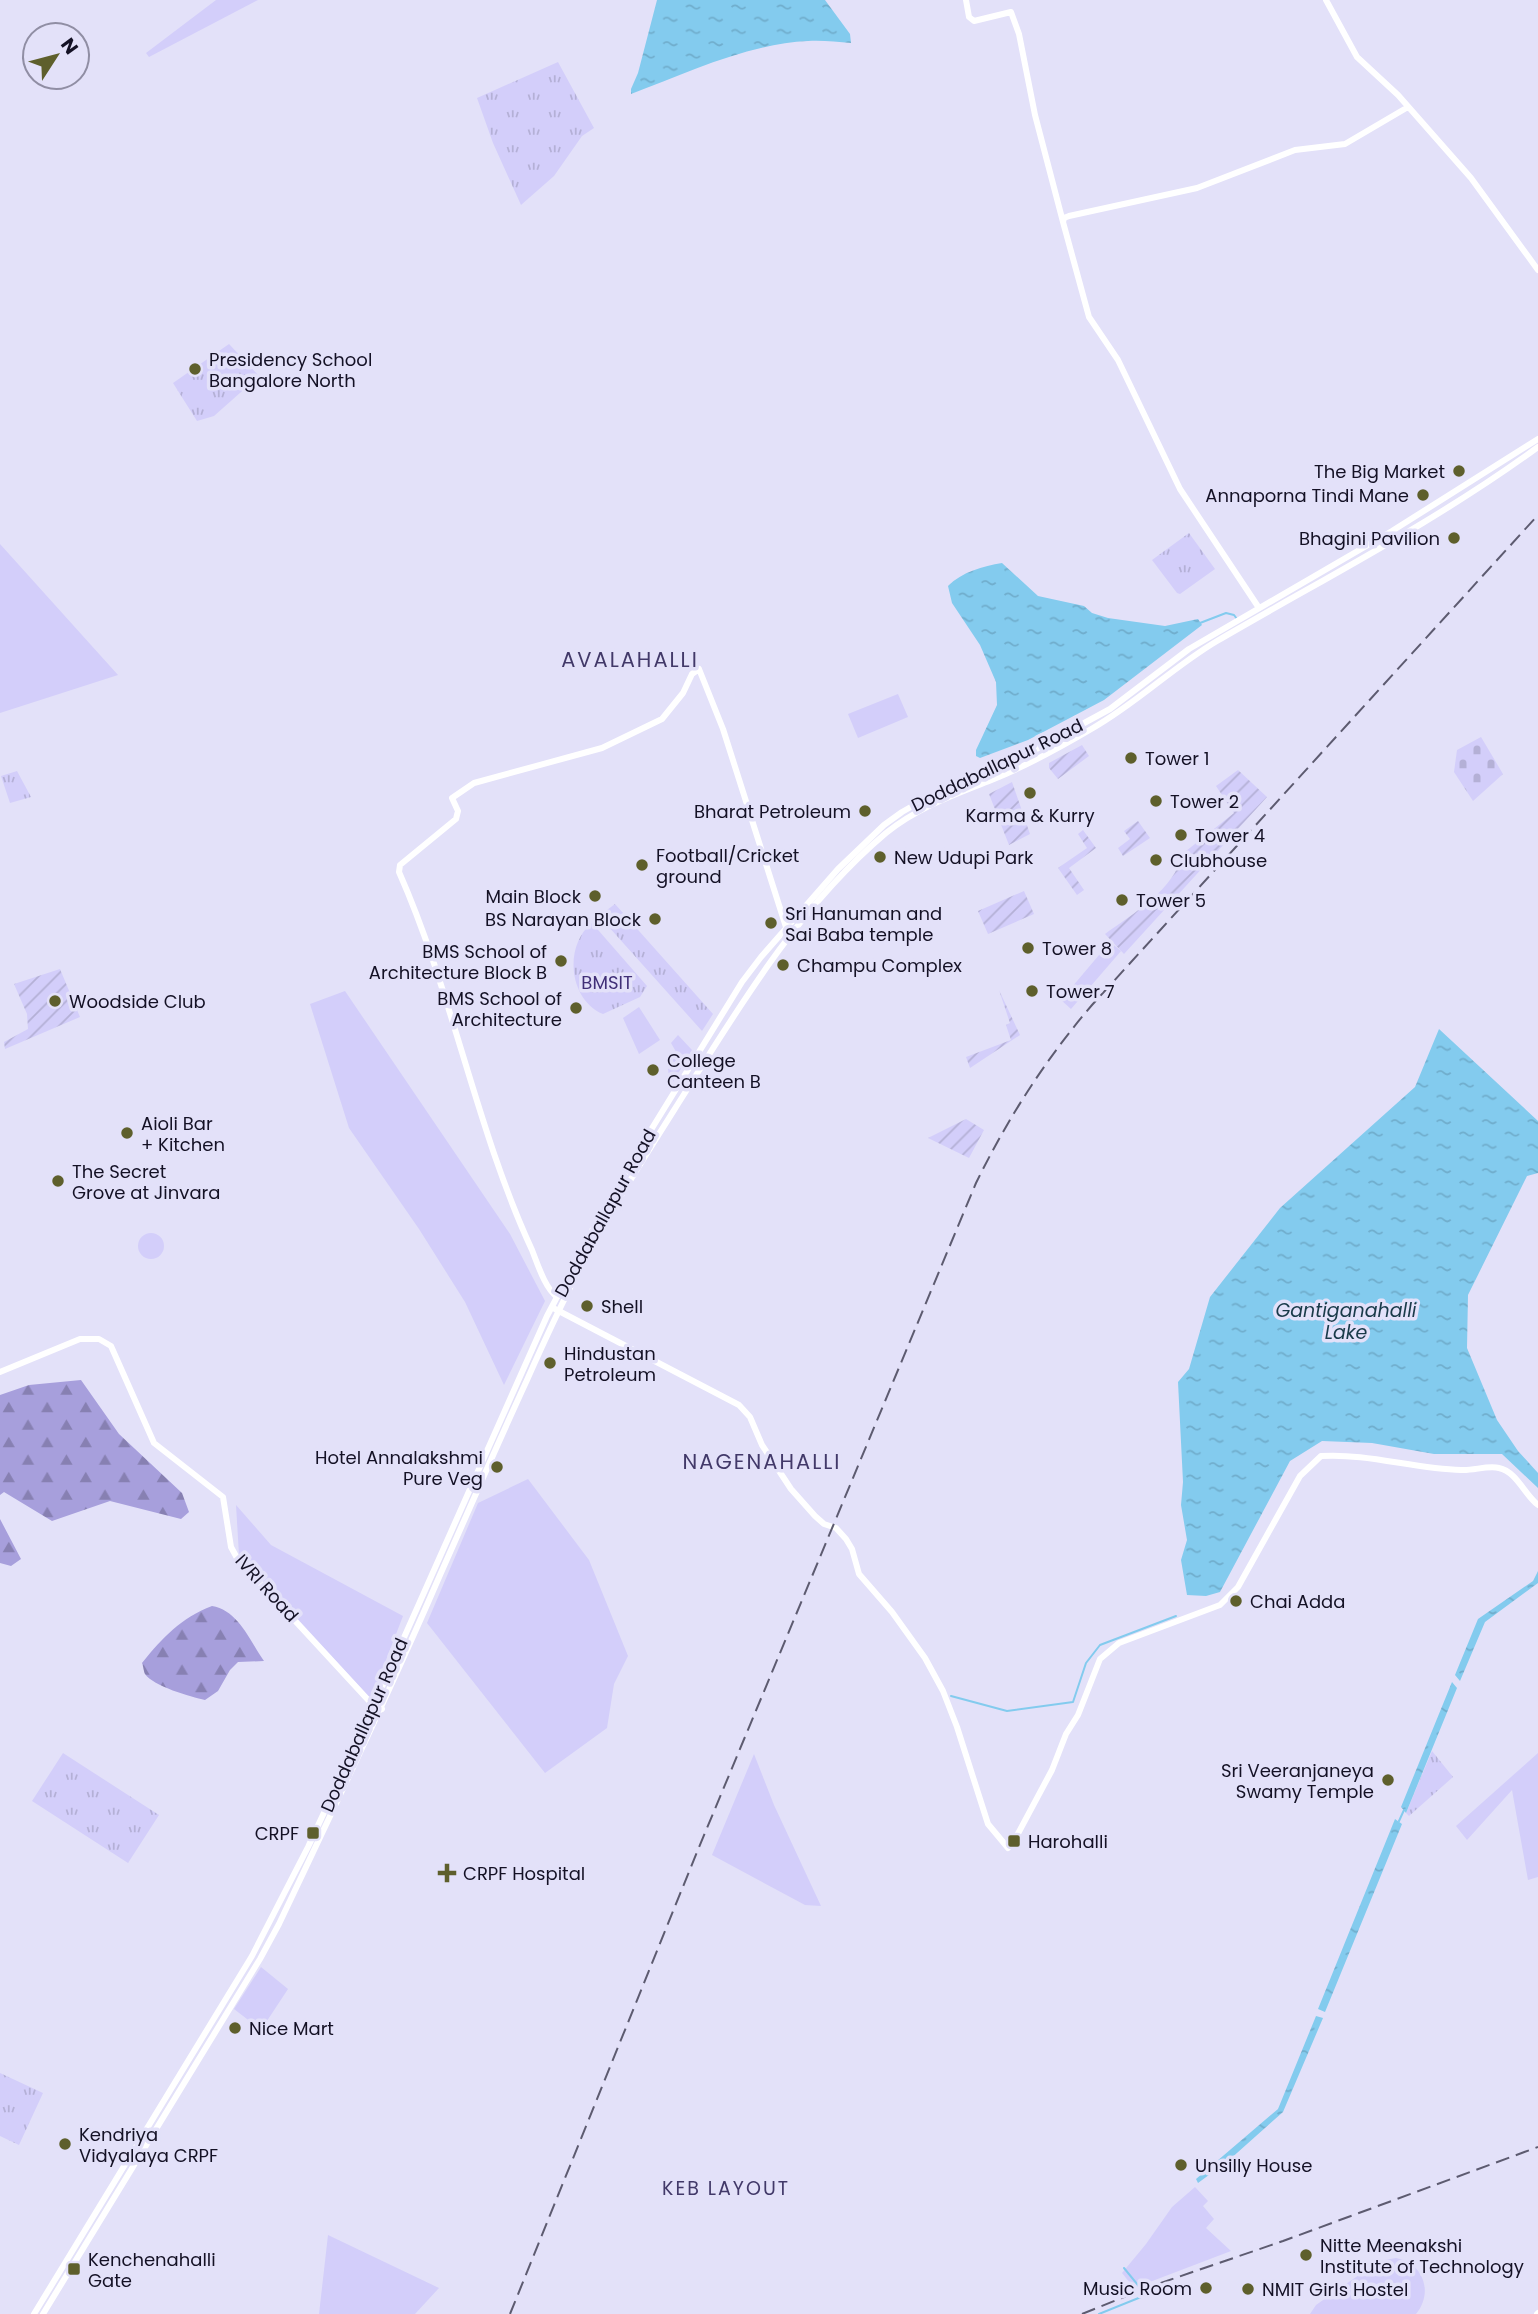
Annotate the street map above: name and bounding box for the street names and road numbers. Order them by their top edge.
street label: Doddaballapur Road [907,713,1087,817]
street label: Doddaballapur Road [548,1125,662,1301]
street label: IVRI Road [230,1549,304,1627]
street label: Doddaballapur Road [314,1634,414,1816]

